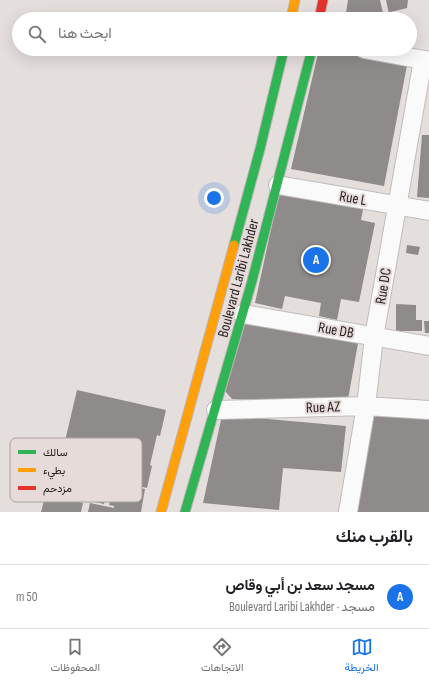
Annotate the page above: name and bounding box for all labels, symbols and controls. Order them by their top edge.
search box [12,12,417,56]
icon: search [26,23,48,45]
text: ابحث هنا [58,24,112,43]
street label: Rue L [338,187,368,210]
your location [204,188,224,208]
street label: Boulevard Laribi Lakhder [214,216,264,339]
pin: A [303,245,329,275]
street label: Rue DC [371,267,396,305]
street label: Rue DB [317,318,355,343]
street label: Rue AZ [305,397,341,418]
legend [10,438,142,502]
text: سالك [43,446,68,459]
text: بطيء [43,464,65,480]
text: مزدحم [43,482,72,496]
text: بالقرب منك [336,527,413,547]
text: مسجد سعد بن أبي وقاص [225,576,375,595]
text: 50 m [16,589,37,605]
text: A [397,589,403,605]
text: مسجد · Boulevard Laribi Lakhder [229,599,375,615]
tab: المحفوظات [50,636,100,677]
tab: الاتجاهات [201,636,244,677]
tab: الخريطة [345,636,379,677]

